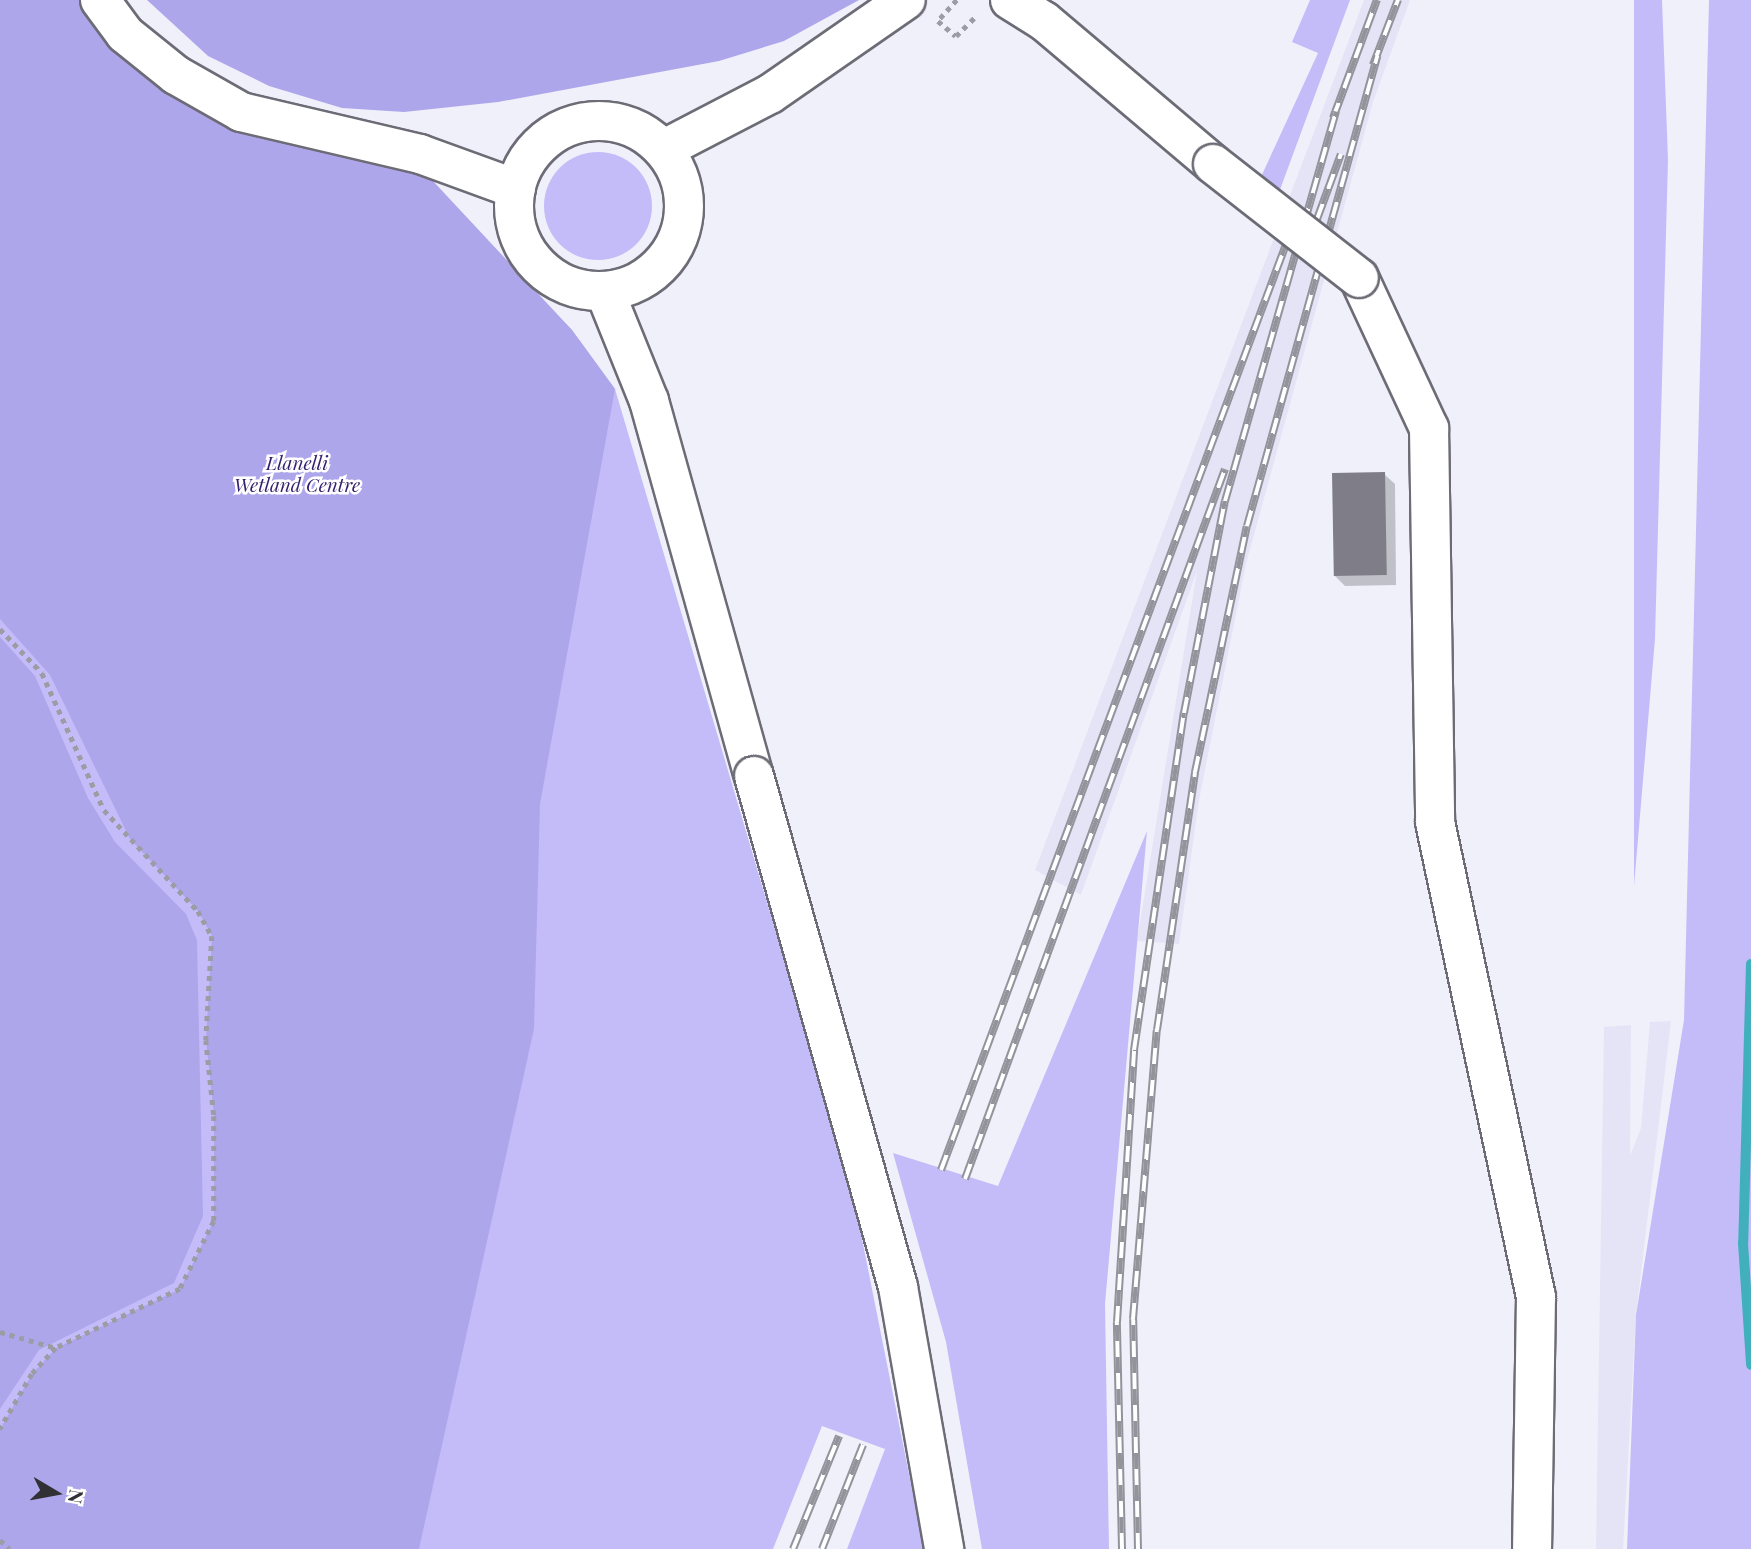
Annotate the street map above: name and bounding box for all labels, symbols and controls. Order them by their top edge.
park label: Llanelli Wetland Centre [234,452,360,496]
north arrow [21,1458,91,1528]
text: N [63,1488,91,1506]

